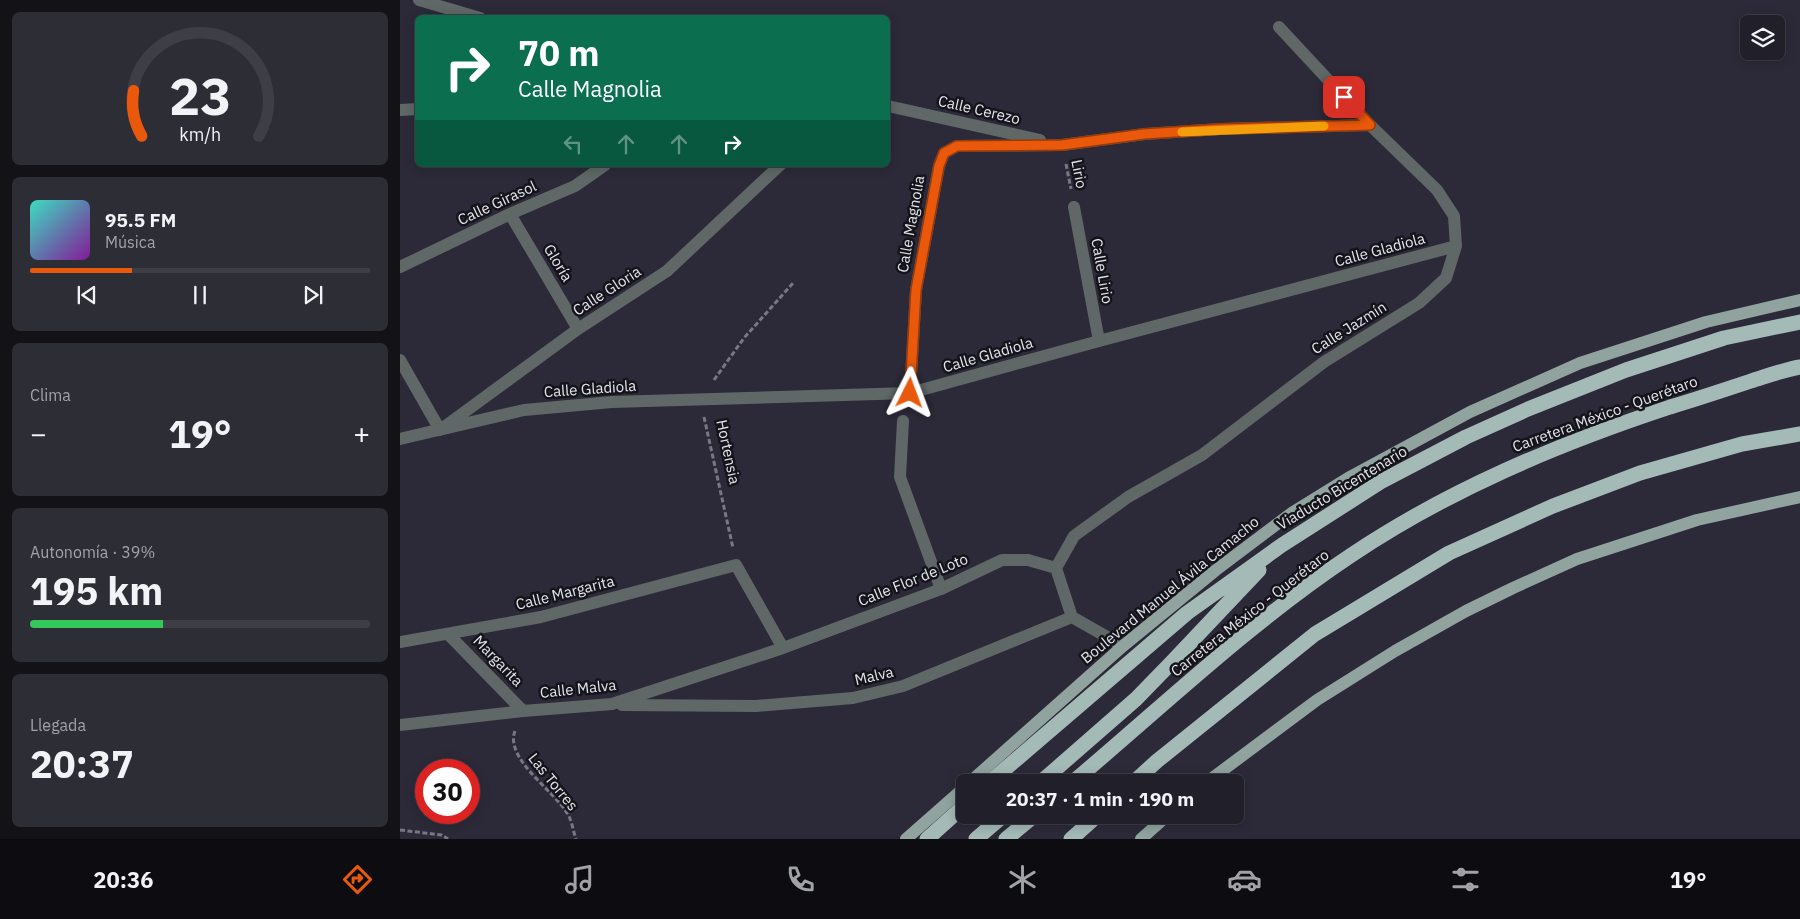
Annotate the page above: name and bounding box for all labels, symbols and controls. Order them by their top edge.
map controls [1740,15,1785,60]
button: layers [1740,15,1785,60]
text: 70 m [518,30,600,76]
icon: right [435,35,500,100]
text: 23 [169,62,231,129]
text: Calle Magnolia [518,74,662,103]
pin [1323,76,1365,118]
icon: arrive [1330,83,1358,111]
street label: Calle Cerezo [936,91,1022,128]
text: km/h [179,123,221,146]
icon: left [559,130,587,158]
icon: ahead [612,130,640,158]
icon: ahead [665,130,693,158]
icon: right [718,130,746,158]
street label: Lirio [1067,158,1092,190]
street label: Calle Magnolia [893,174,928,274]
street label: Calle Girasol [454,176,539,229]
text: 95.5 FM [105,208,176,232]
street label: Calle Gladiola [1333,228,1427,271]
text: Música [105,232,155,252]
street label: Calle Lirio [1087,237,1118,305]
street label: Gloría [540,241,577,285]
street label: Calle Gloria [569,262,644,320]
icon: previous [73,281,101,309]
icon: pause [186,281,214,309]
icon: next [299,281,327,309]
street label: Calle Jazmín [1308,297,1390,358]
street label: Calle Gladiola [941,333,1035,376]
position arrow [883,366,935,418]
street label: Carretera México - Querétaro [1510,371,1700,456]
street label: Calle Gladiola [543,376,637,401]
text: Clima [30,385,71,405]
text: 19° [168,409,232,458]
text: − [30,415,47,452]
text: + [353,415,370,452]
street label: Hortensia [712,418,745,486]
street label: Viaducto Bicentenario [1273,441,1410,534]
street label: Boulevard Manuel Ávila Camacho [1077,512,1263,667]
text: Autonomía · 39% [30,542,155,562]
street label: Carretera México - Querétaro [1167,545,1333,680]
street label: Calle Flor de Loto [855,549,971,610]
text: 195 km [30,566,163,615]
street label: Calle Margarita [514,571,616,614]
street label: Margarita [469,631,527,690]
street label: Malva [853,662,895,689]
street label: Calle Malva [539,675,617,702]
text: Llegada [30,715,86,735]
text: 20:37 [30,739,134,788]
street label: Las Torres [524,749,582,814]
speed limit sign: 30 [415,759,480,824]
text: 20:37 · 1 min · 190 m [1006,787,1194,811]
icon: directions [340,862,375,897]
icon: music [562,862,597,897]
icon: phone [783,862,818,897]
icon: climate [1005,862,1040,897]
icon: car [1227,862,1262,897]
icon: filters [1448,862,1483,897]
text: 20:36 [93,865,153,894]
text: 19° [1670,865,1707,894]

